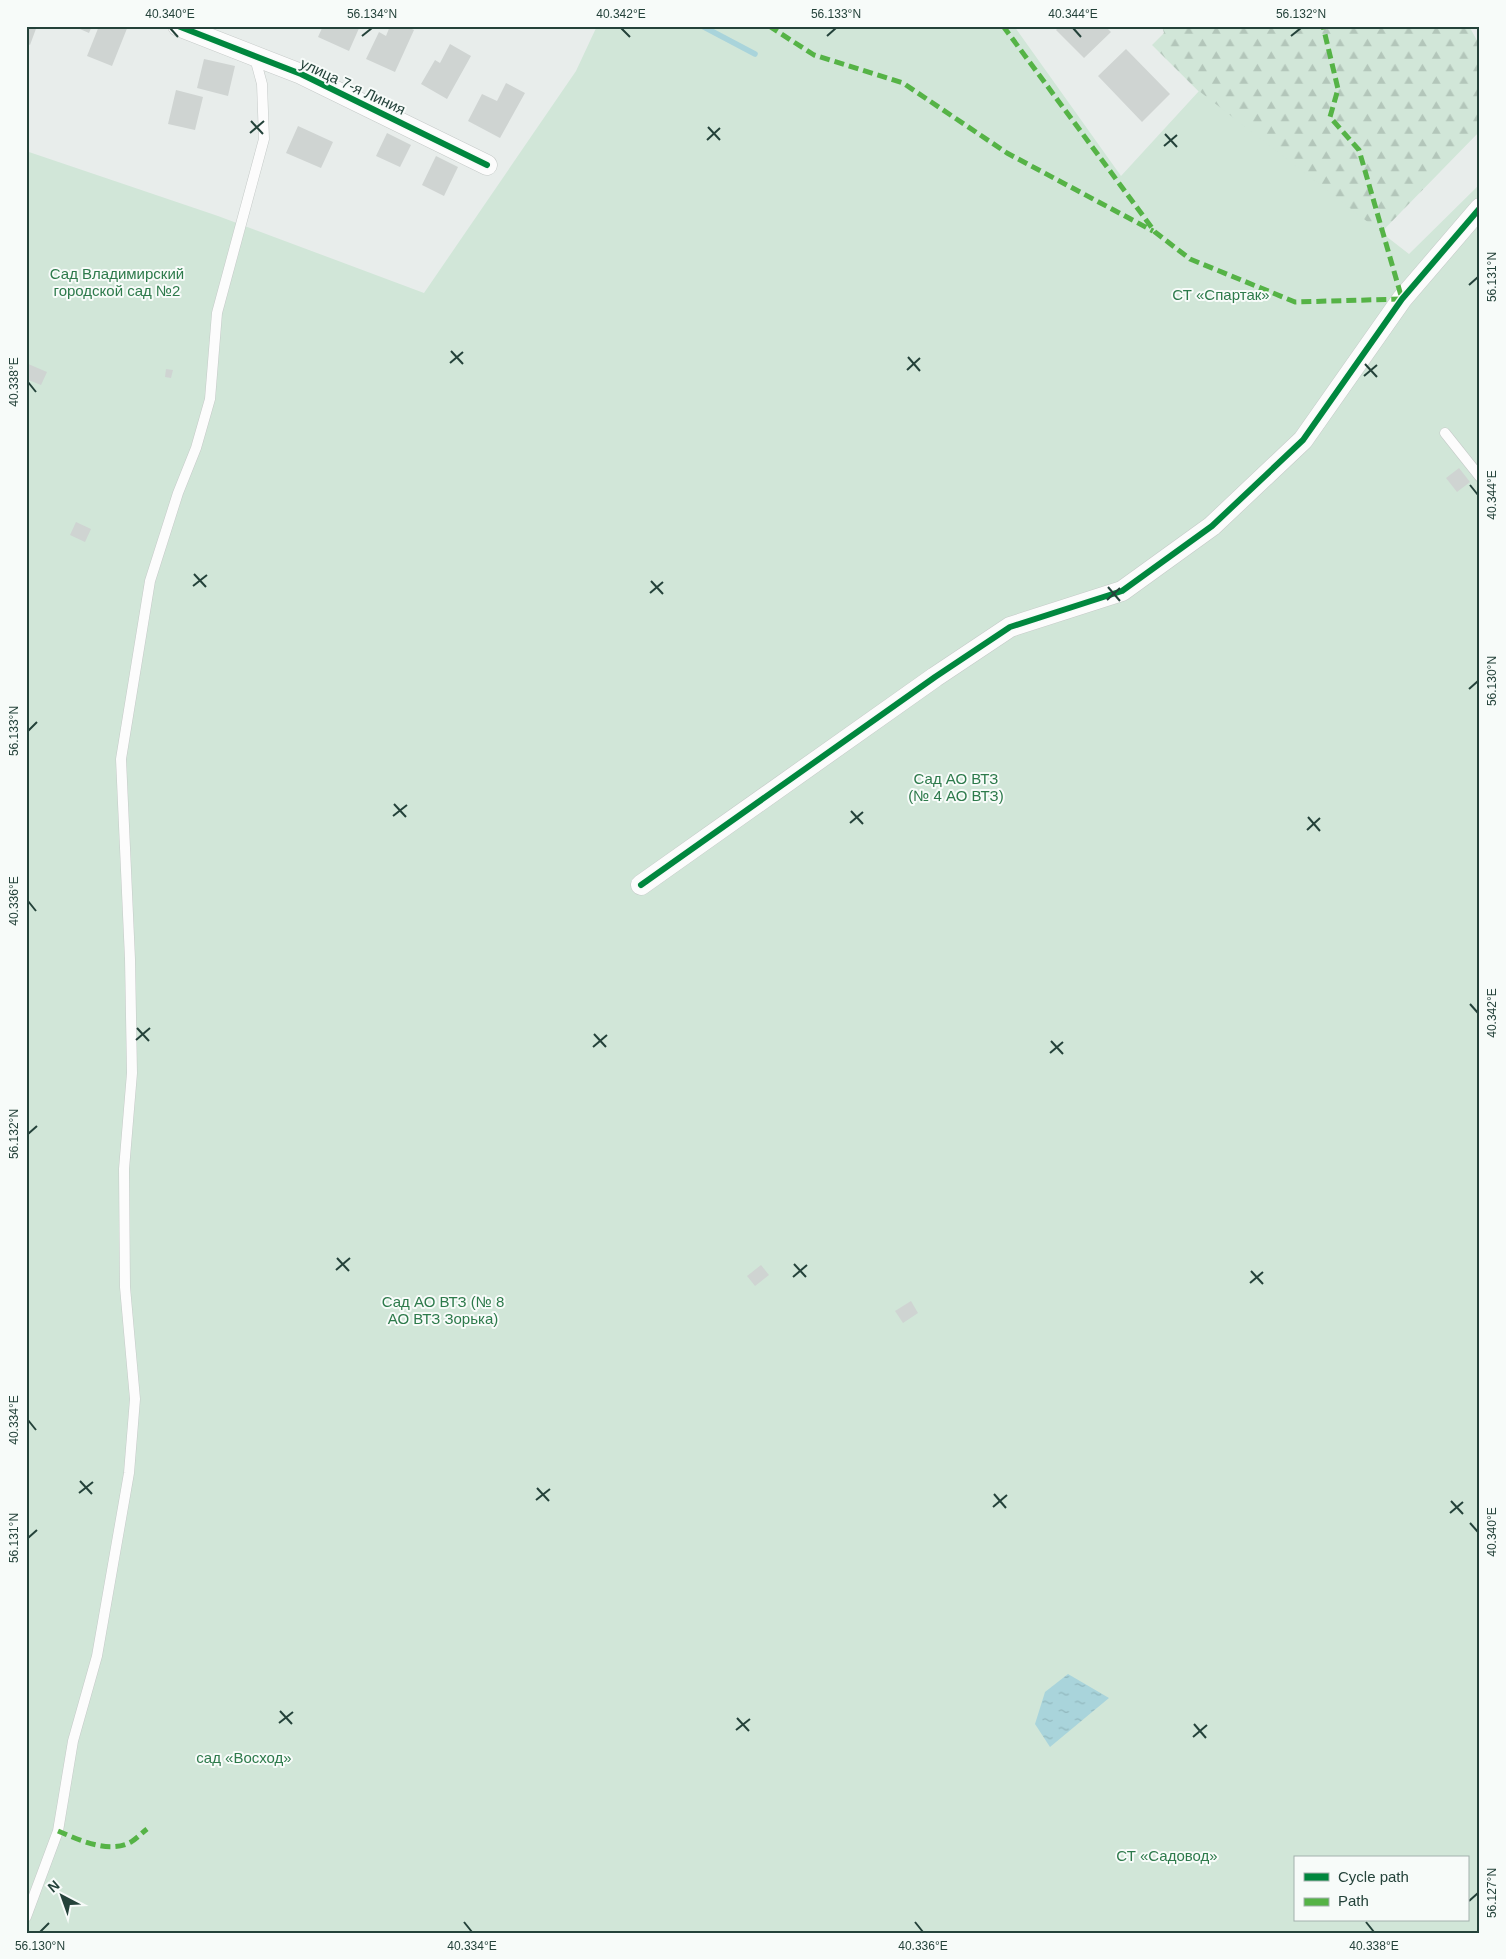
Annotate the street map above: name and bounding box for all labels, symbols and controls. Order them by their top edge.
text: 40.340°E [145,7,195,21]
text: 56.134°N [347,7,397,21]
text: 40.342°E [596,7,646,21]
text: 56.133°N [811,7,861,21]
text: 40.344°E [1048,7,1098,21]
text: 56.132°N [1276,7,1326,21]
street label: улица 7-я Линия [298,54,408,118]
text: 56.131°N [1485,252,1499,302]
park label: Сад Владимирский городской сад №2 [50,265,184,299]
park label: СТ «Спартак» [1172,286,1270,303]
text: 40.338°E [7,357,21,407]
text: 40.344°E [1485,470,1499,520]
text: 56.130°N [1485,656,1499,706]
text: 56.133°N [7,706,21,756]
park label: Сад АО ВТЗ (№ 4 АО ВТЗ) [908,770,1004,804]
text: 40.336°E [7,876,21,926]
text: 40.342°E [1485,988,1499,1038]
text: 56.132°N [7,1109,21,1159]
park label: Сад АО ВТЗ (№ 8 АО ВТЗ Зорька) [382,1293,504,1327]
text: 40.334°E [7,1395,21,1445]
text: 40.340°E [1485,1507,1499,1557]
text: 56.131°N [7,1513,21,1563]
park label: сад «Восход» [196,1749,292,1766]
park label: СТ «Садовод» [1116,1847,1218,1864]
legend [1294,1856,1468,1922]
text: Cycle path [1338,1868,1409,1885]
text: 56.127°N [1485,1868,1499,1918]
north arrow [38,1872,88,1922]
text: N [44,1877,63,1896]
text: Path [1338,1892,1369,1909]
text: 56.130°N [15,1939,65,1953]
text: 40.334°E [447,1939,497,1953]
text: 40.336°E [898,1939,948,1953]
text: 40.338°E [1349,1939,1399,1953]

